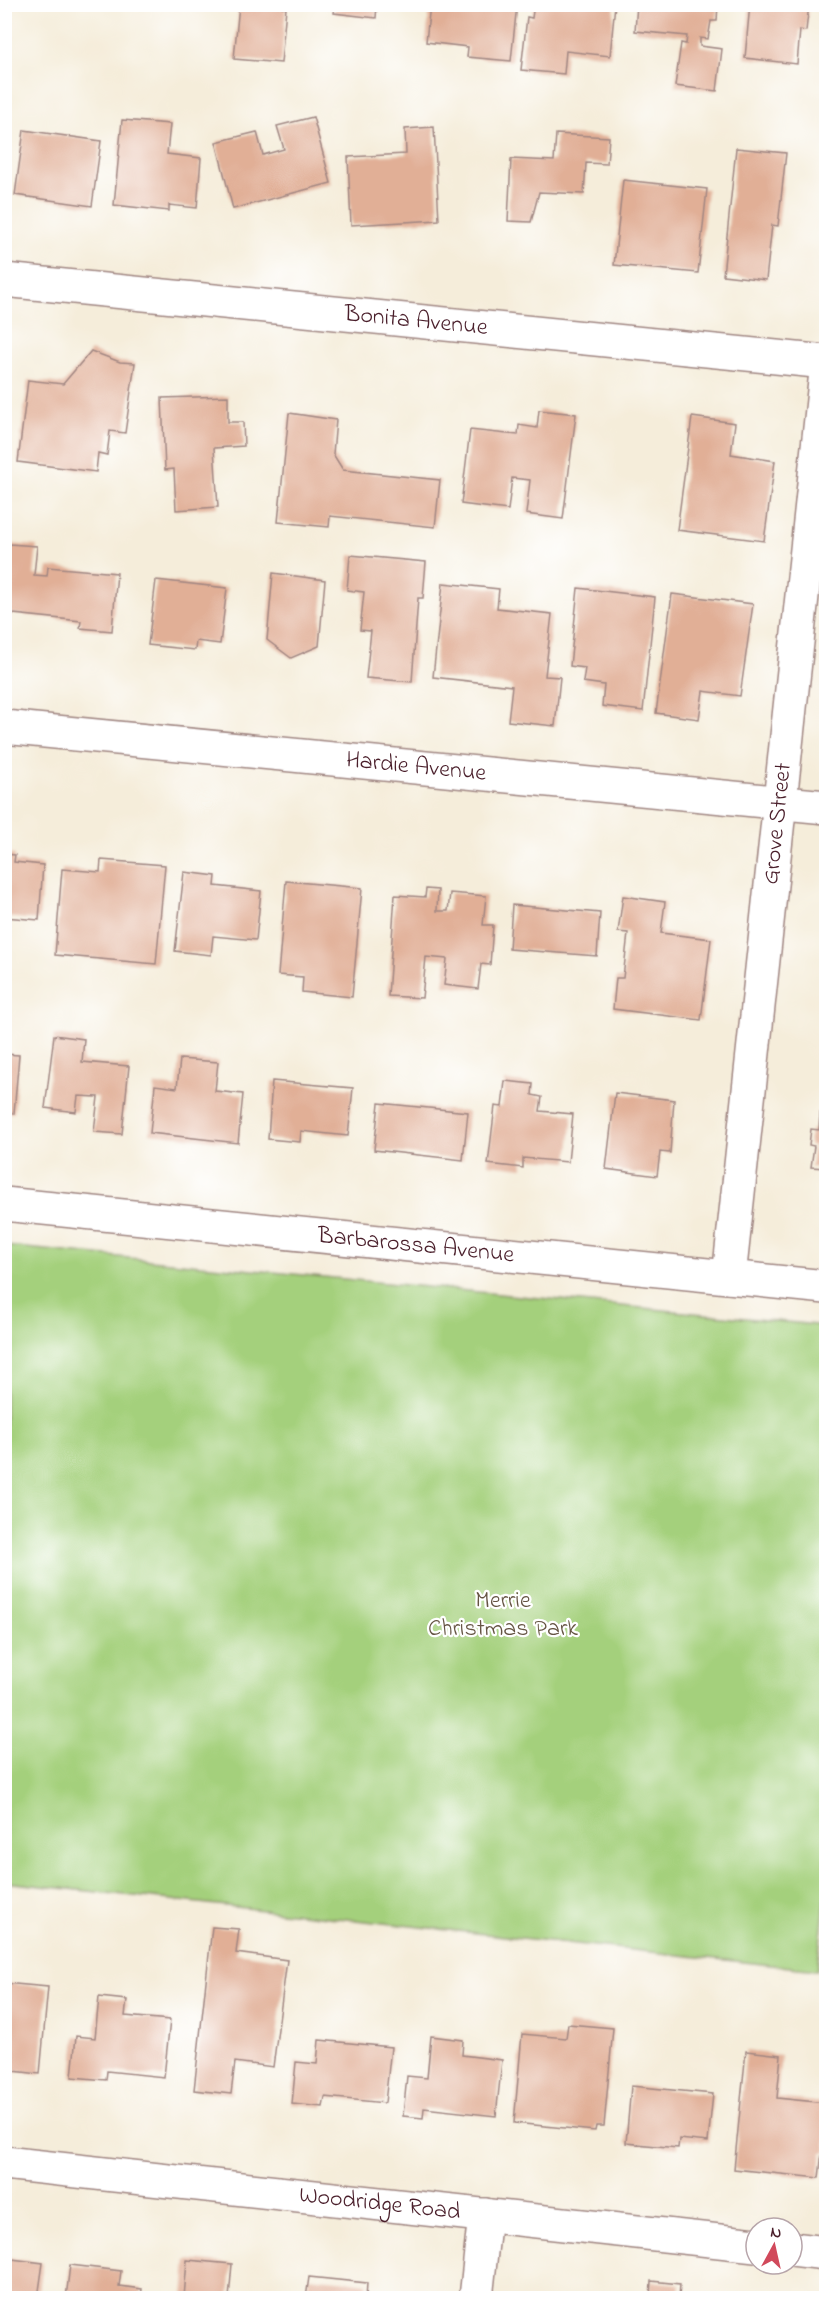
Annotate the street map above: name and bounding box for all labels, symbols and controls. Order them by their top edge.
street label: Bonita Avenue [342,296,489,346]
street label: Hardie Avenue [344,743,488,791]
street label: Grove Street [754,761,802,886]
street label: Barbarossa Avenue [315,1218,516,1273]
park label: Merrie Christmas Park [428,1584,578,1647]
street label: Woodridge Road [297,2178,463,2230]
north arrow [744,2216,804,2276]
text: N [769,2220,783,2246]

